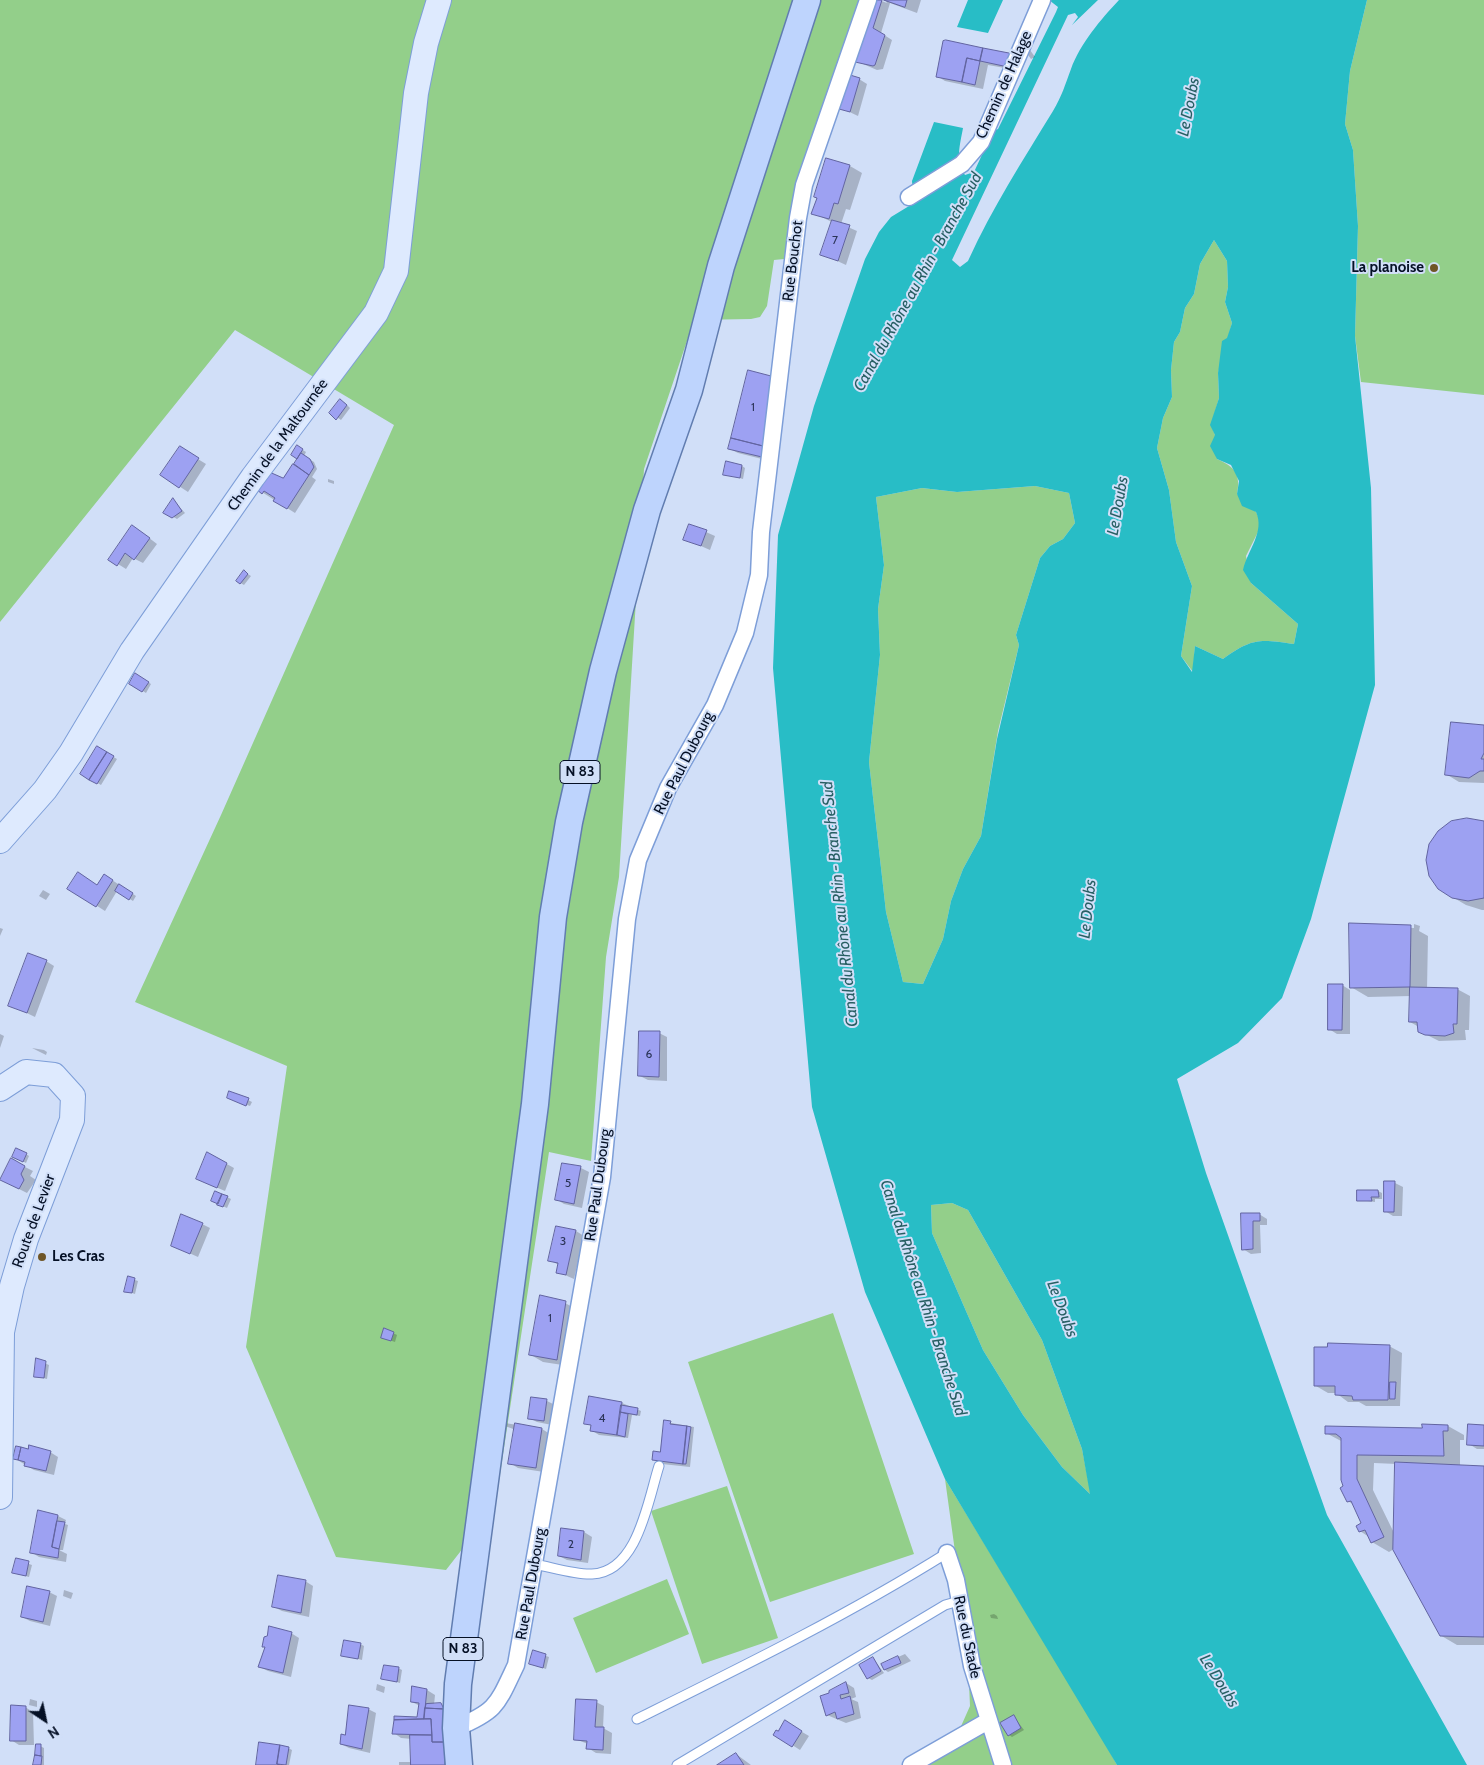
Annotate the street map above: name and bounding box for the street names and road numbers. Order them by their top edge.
street label: Chemin de Halage [972,28,1036,142]
street label: Rue Bouchot [779,220,807,302]
street label: Chemin de la Maltournée [224,375,332,515]
street label: Rue Paul Dubourg [650,708,718,818]
road number: N 83 [560,760,600,784]
street label: Rue Paul Dubourg [581,1128,615,1242]
street label: Route de Levier [9,1172,59,1270]
street label: Rue Paul Dubourg [512,1527,550,1641]
street label: Rue du Stade [949,1594,985,1680]
road number: N 83 [443,1638,483,1660]

